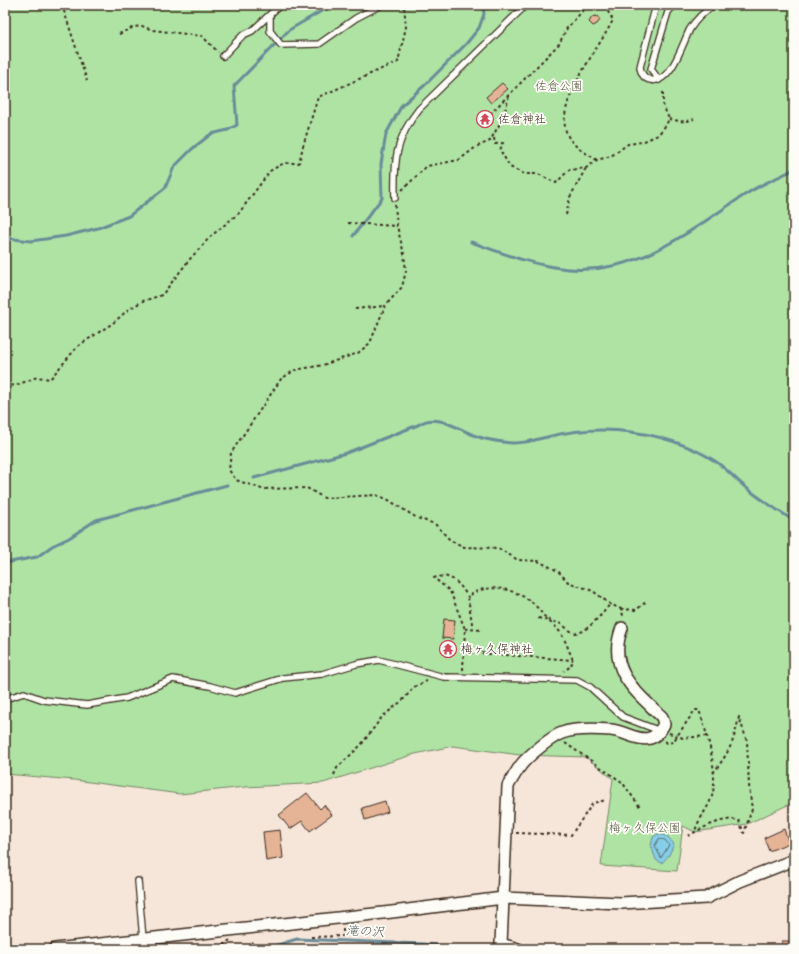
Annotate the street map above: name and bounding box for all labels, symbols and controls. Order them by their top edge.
park label: 佐倉公園 [535,77,583,96]
temple icon: 佐倉神社 [475,109,495,129]
place label: 佐倉神社 [498,110,546,129]
temple icon: 梅ヶ久保神社 [438,639,458,659]
place label: 梅ヶ久保神社 [461,640,533,659]
park label: 梅ヶ久保公園 [609,819,681,838]
water label: 滝の沢 [345,921,386,943]

